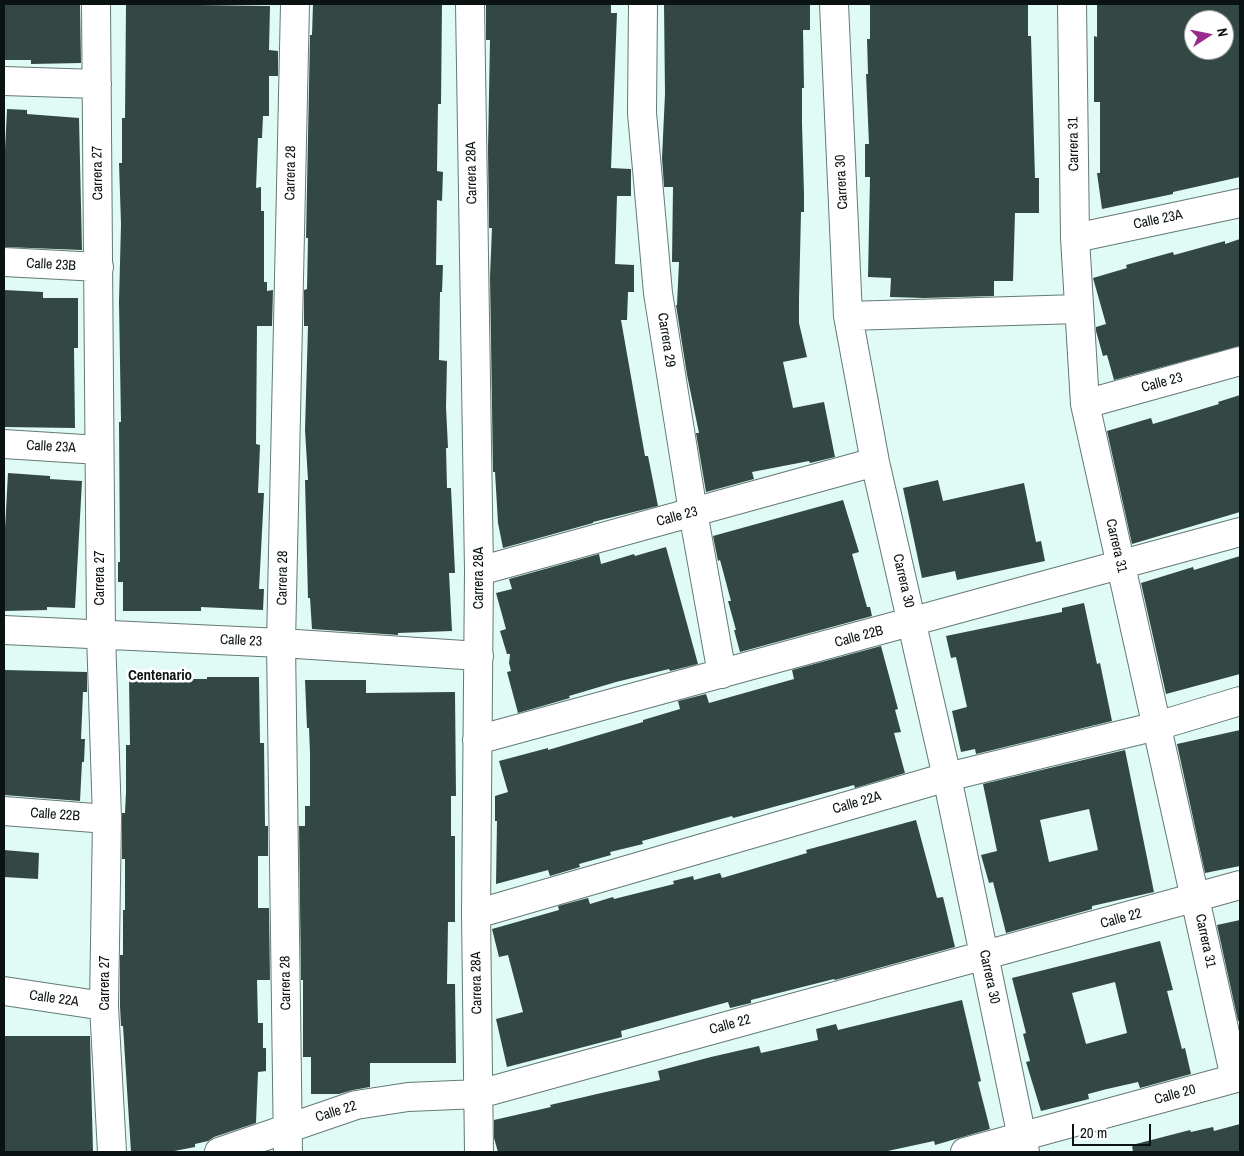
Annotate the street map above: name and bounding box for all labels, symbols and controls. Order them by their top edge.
north arrow [1184,10,1234,60]
text: N [1213,27,1232,38]
street label: Carrera 31 [1065,116,1083,172]
street label: Carrera 28A [463,142,481,204]
street label: Carrera 27 [89,145,107,201]
street label: Carrera 28 [282,145,300,201]
street label: Carrera 30 [832,154,852,210]
street label: Calle 23A [1132,207,1184,233]
street label: Calle 23B [26,255,76,275]
street label: Carrera 29 [653,312,679,368]
street label: Calle 23 [1139,369,1185,397]
street label: Calle 23A [26,437,76,457]
street label: Calle 23 [654,503,700,531]
street label: Carrera 31 [1102,517,1130,575]
street label: Carrera 28A [471,547,487,609]
street label: Carrera 28 [274,550,292,606]
street label: Carrera 27 [92,551,108,605]
street label: Carrera 30 [889,552,917,610]
street label: Calle 22B [833,622,885,652]
street label: Calle 23 [220,632,262,650]
district label: Centenario [128,667,192,685]
street label: Calle 22A [831,788,883,818]
street label: Calle 22B [30,805,80,825]
street label: Calle 22 [1098,905,1144,933]
street label: Carrera 31 [1191,912,1219,970]
street label: Carrera 30 [975,948,1003,1006]
street label: Carrera 28A [468,952,486,1014]
street label: Carrera 28 [277,955,295,1011]
street label: Carrera 27 [97,956,113,1010]
street label: Calle 22A [28,987,80,1011]
street label: Calle 22 [707,1011,753,1039]
street label: Calle 20 [1152,1081,1198,1109]
street label: Calle 22 [313,1098,359,1126]
scale bar [1074,1114,1153,1146]
text: 20 m [1080,1122,1107,1143]

